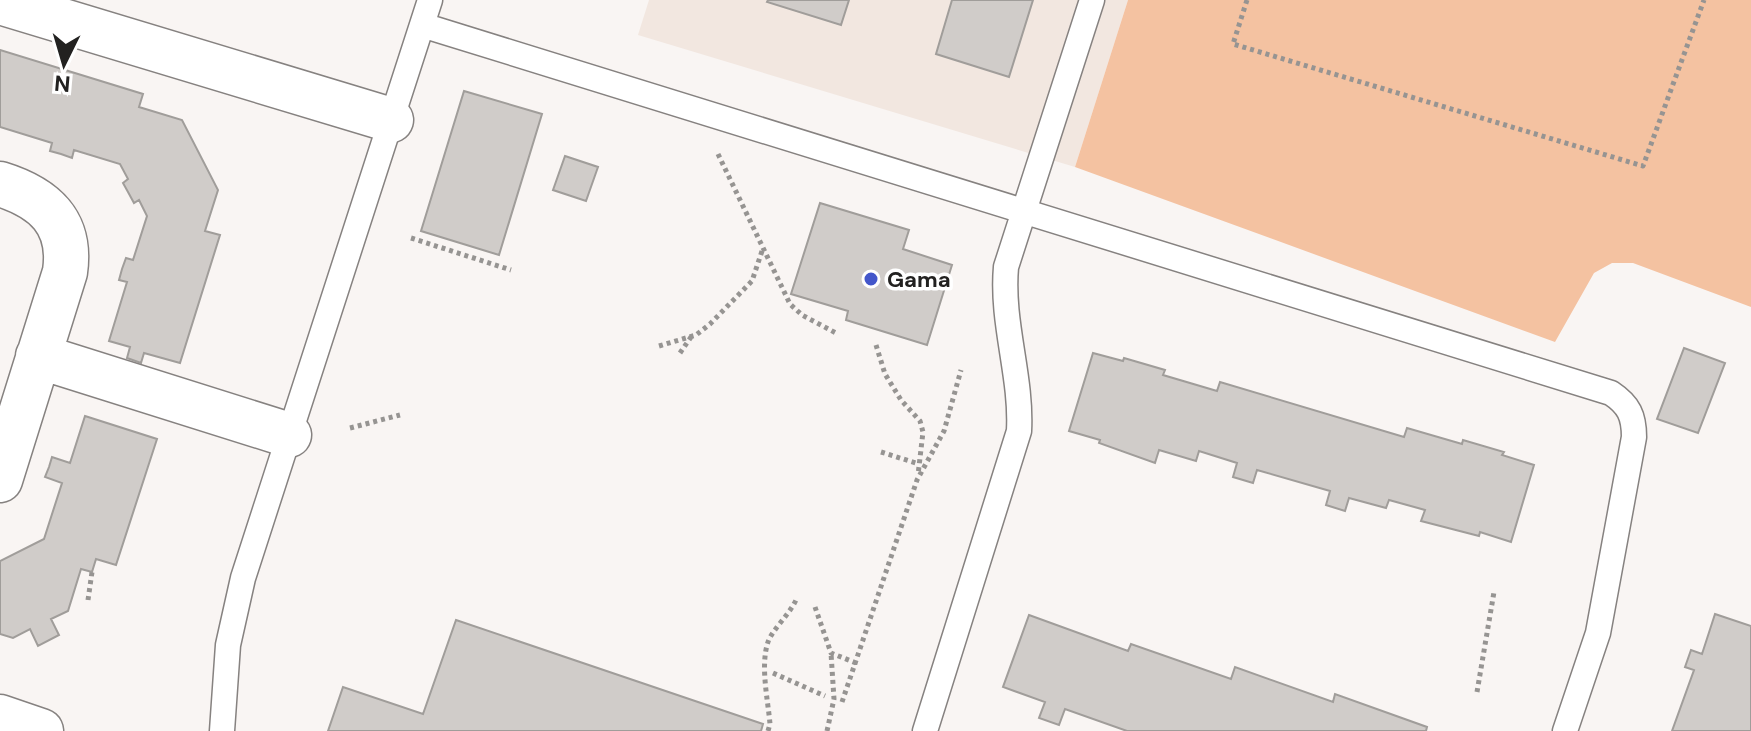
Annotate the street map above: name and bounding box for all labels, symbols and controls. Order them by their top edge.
north arrow [24,24,104,104]
text: N [53,68,72,99]
place label: Gama [887,265,951,294]
marker: Gama [862,270,880,288]

